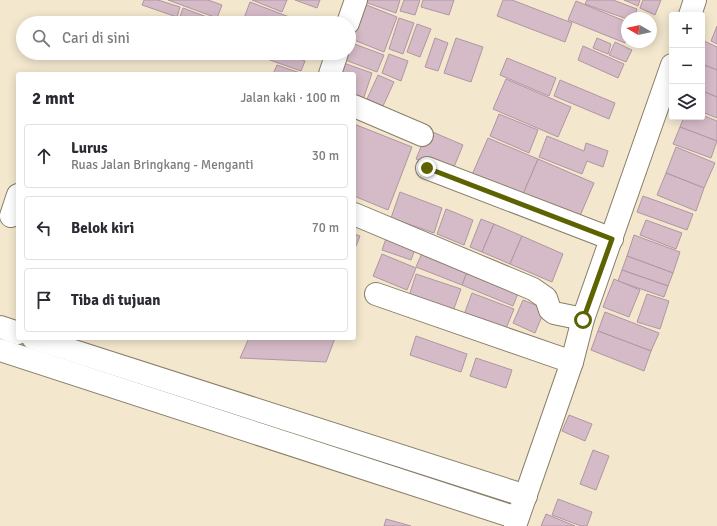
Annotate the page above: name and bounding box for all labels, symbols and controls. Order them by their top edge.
north arrow [621,12,657,48]
map controls [669,12,705,120]
button: + [669,12,705,48]
search box [16,16,356,60]
icon: search [30,27,52,49]
text: Cari di sini [62,29,130,47]
button: − [669,48,705,84]
button: layers [669,84,705,120]
text: 2 mnt [32,88,74,109]
text: Jalan kaki · 100 m [241,90,340,106]
text: Lurus [71,139,108,157]
icon: ahead [33,145,55,167]
text: 30 m [312,148,339,164]
text: Ruas Jalan Bringkang - Menganti [71,157,254,173]
route end [418,159,436,177]
icon: left [33,217,55,239]
text: Belok kiri [71,219,134,237]
text: 70 m [312,220,339,236]
icon: arrive [33,289,55,311]
text: Tiba di tujuan [71,291,161,309]
route start [574,311,592,329]

